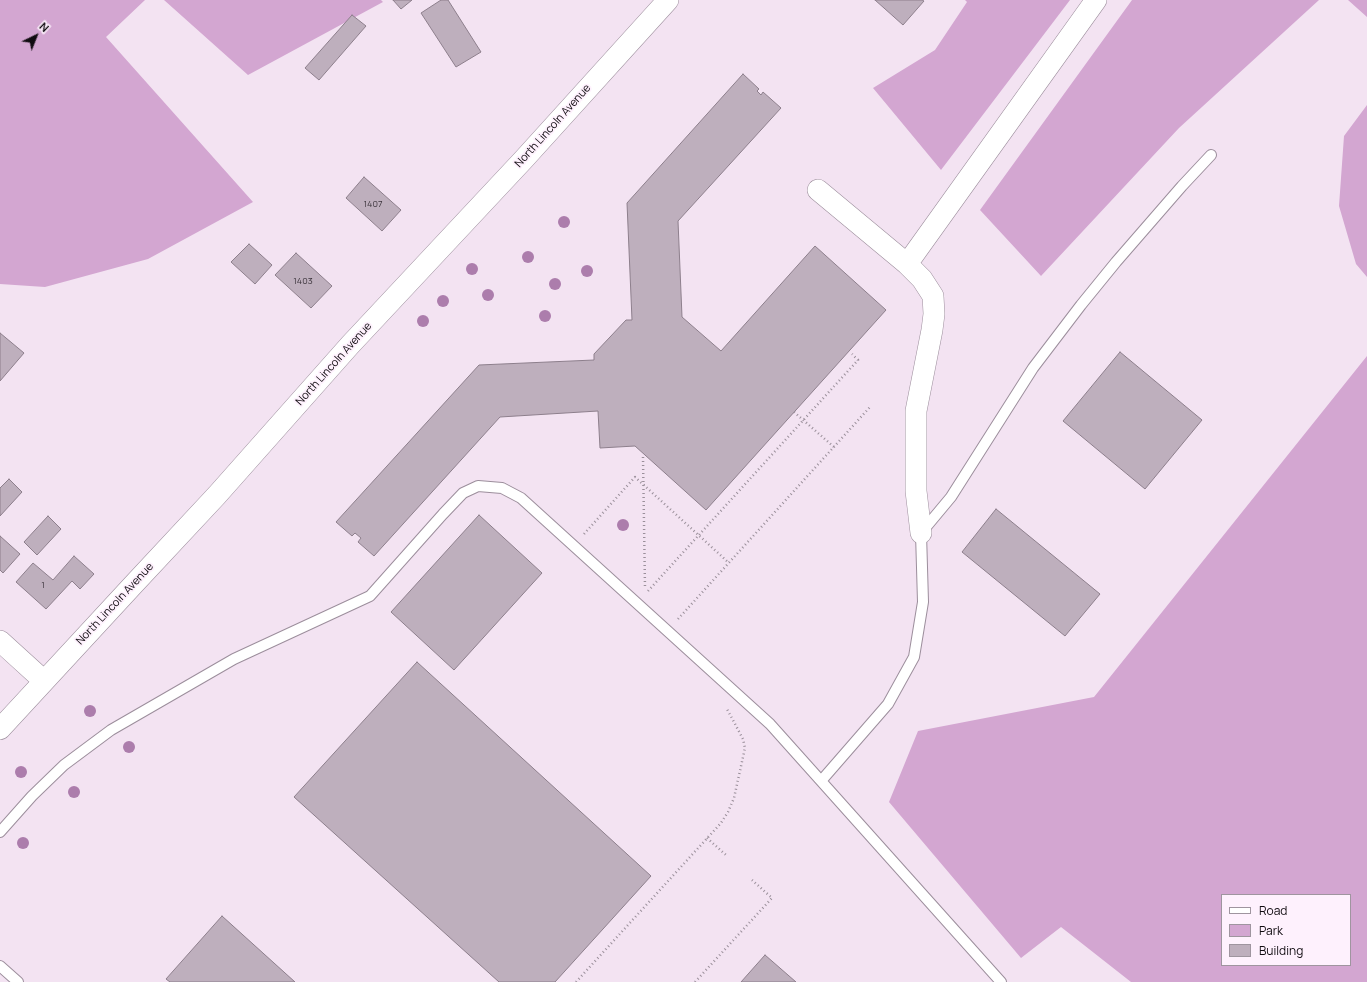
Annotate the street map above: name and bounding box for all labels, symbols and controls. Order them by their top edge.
north arrow [16,16,56,56]
text: N [37,19,53,35]
street label: North Lincoln Avenue [512,82,594,170]
house number: 1407 [364,199,382,209]
house number: 1403 [293,276,313,286]
street label: North Lincoln Avenue [293,320,375,408]
street label: North Lincoln Avenue [74,560,156,648]
house number: 1 [41,580,45,590]
legend [1221,894,1351,966]
text: Road [1259,902,1287,919]
text: Park [1259,922,1283,939]
text: Building [1259,942,1303,959]

